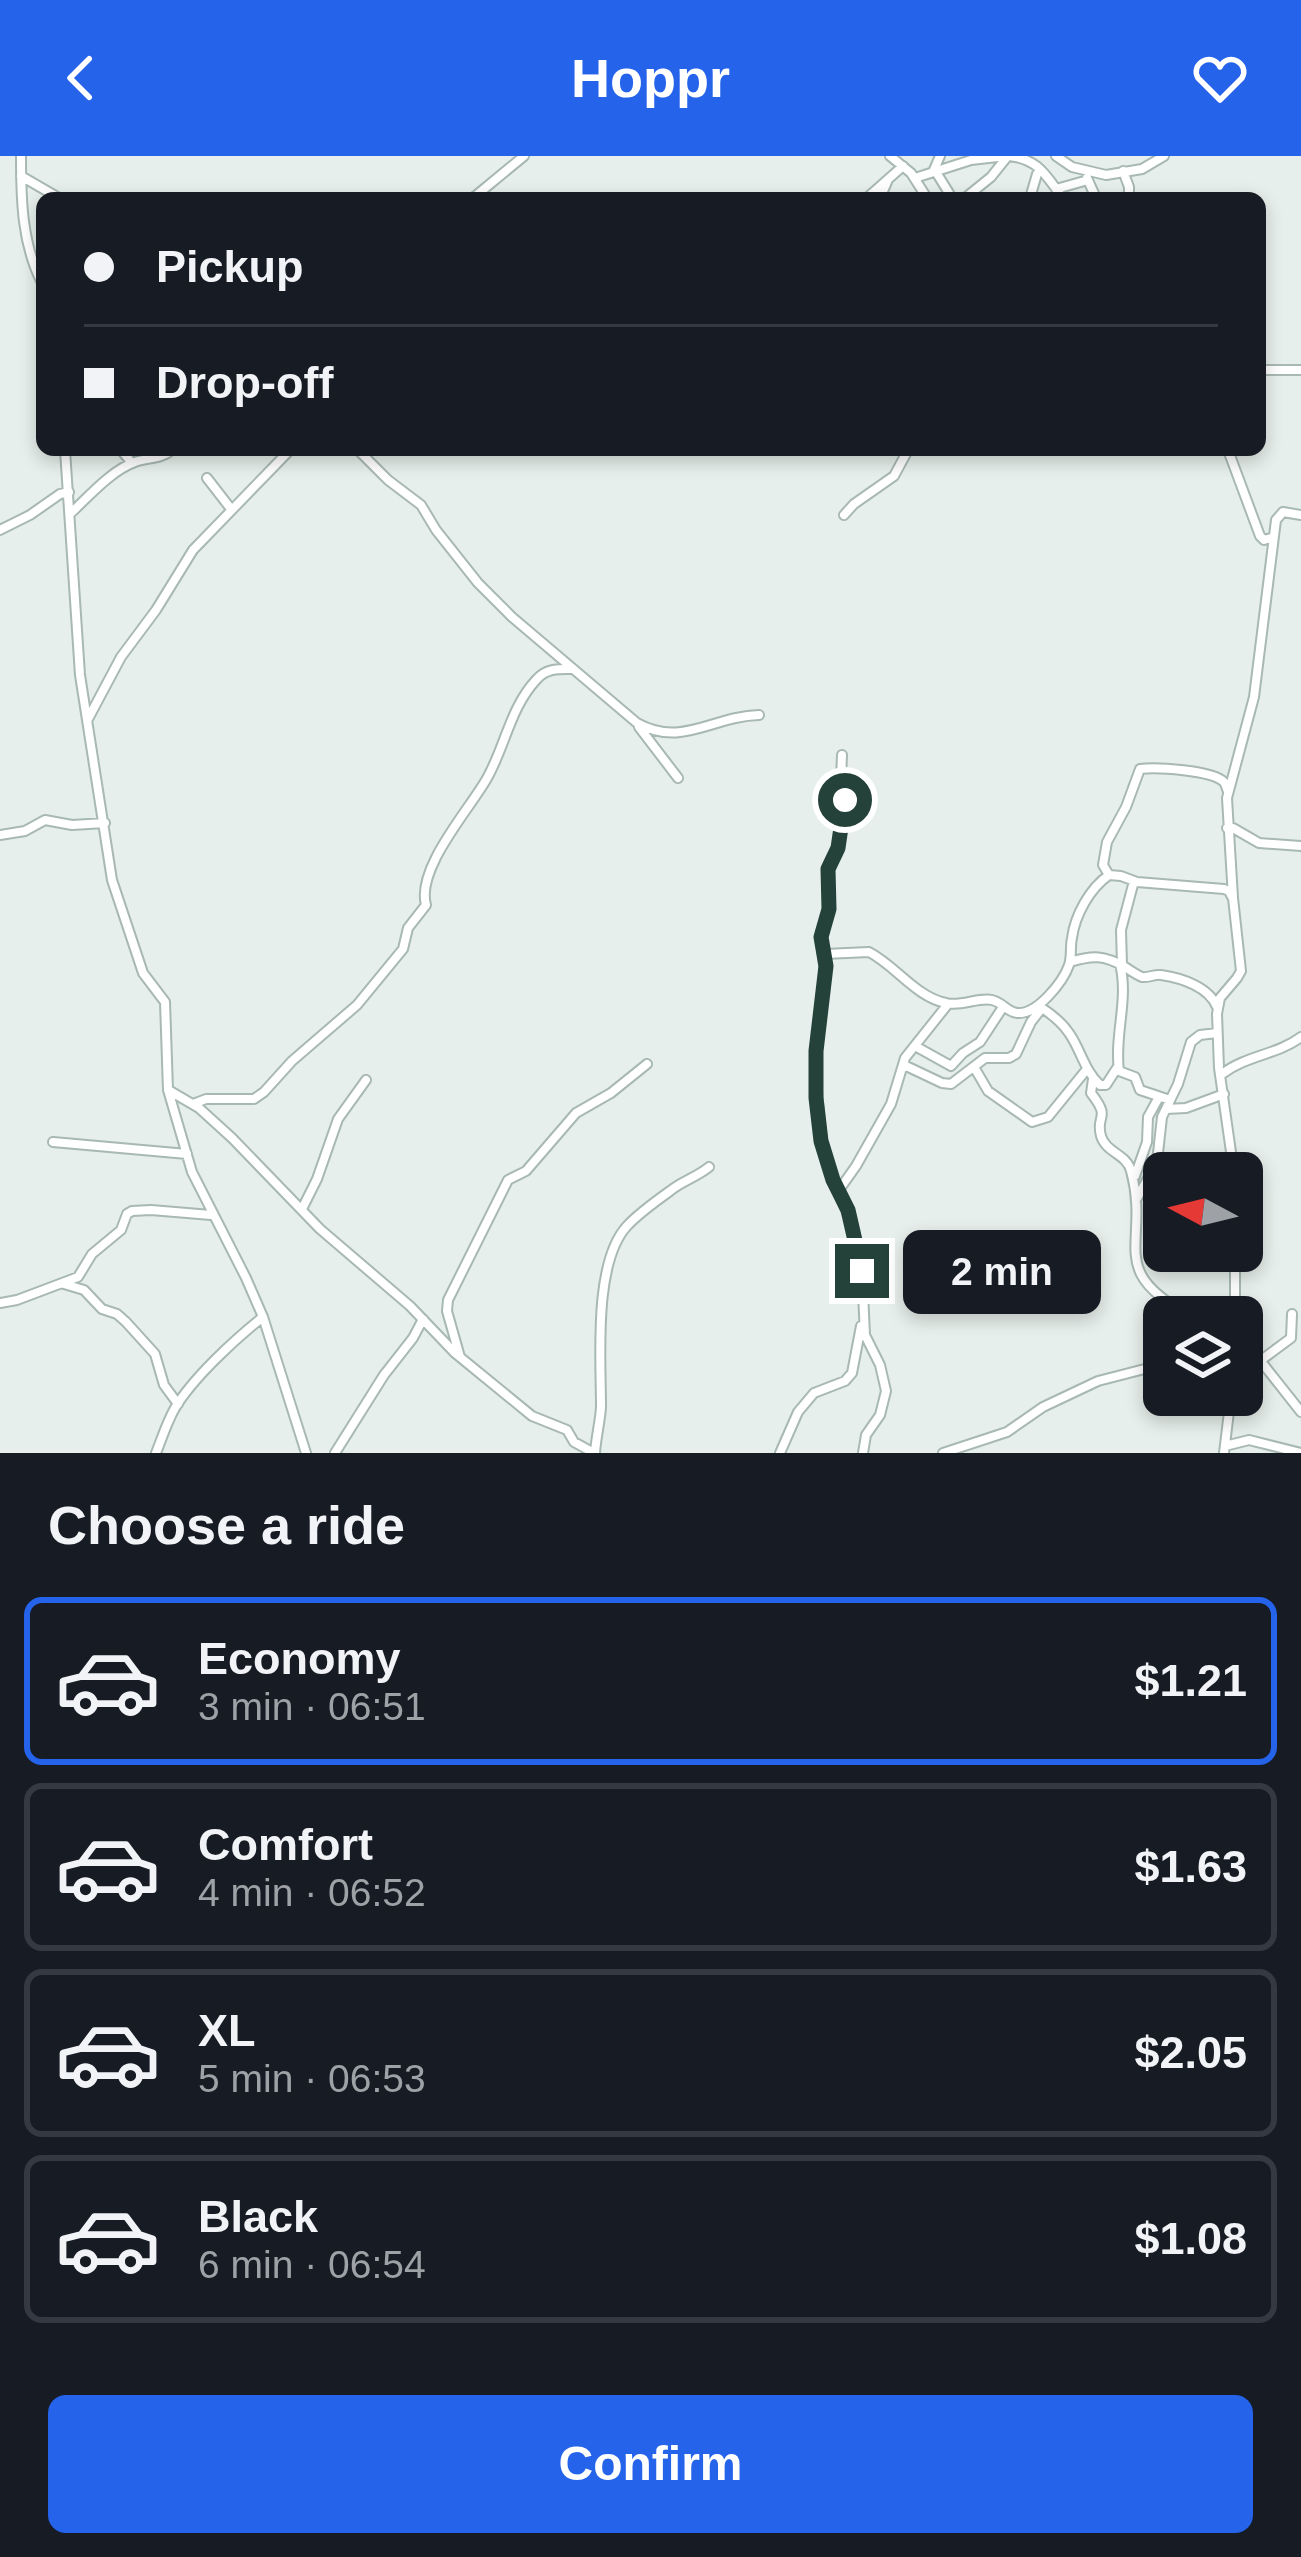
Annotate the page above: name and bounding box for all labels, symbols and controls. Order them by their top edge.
icon: back [48,45,114,111]
icon: heart [1187,45,1253,111]
text: Hoppr [571,48,730,108]
text: Pickup [156,241,304,292]
text: Drop-off [156,357,333,408]
route start [818,773,872,827]
north arrow [1143,1152,1263,1272]
map controls [1143,1152,1263,1416]
callout: 2 min [904,1229,1102,1313]
route end [835,1244,889,1298]
text: 2 min [951,1250,1053,1293]
button: layers [1143,1296,1263,1416]
text: Choose a ride [48,1495,405,1555]
icon: car [54,1627,162,1735]
text: Economy [198,1633,401,1684]
text: $1.21 [1134,1655,1247,1706]
text: 3 min · 06:51 [198,1685,426,1728]
icon: car [54,1813,162,1921]
text: Comfort [198,1819,373,1870]
text: $1.63 [1134,1841,1247,1892]
text: 4 min · 06:52 [198,1871,426,1914]
icon: car [54,1999,162,2107]
text: XL [198,2005,256,2056]
text: $2.05 [1134,2027,1247,2078]
text: 5 min · 06:53 [198,2057,426,2100]
icon: car [54,2185,162,2293]
text: Black [198,2191,318,2242]
text: $1.08 [1134,2213,1247,2264]
text: 6 min · 06:54 [198,2243,426,2286]
button: Confirm [48,2395,1253,2533]

